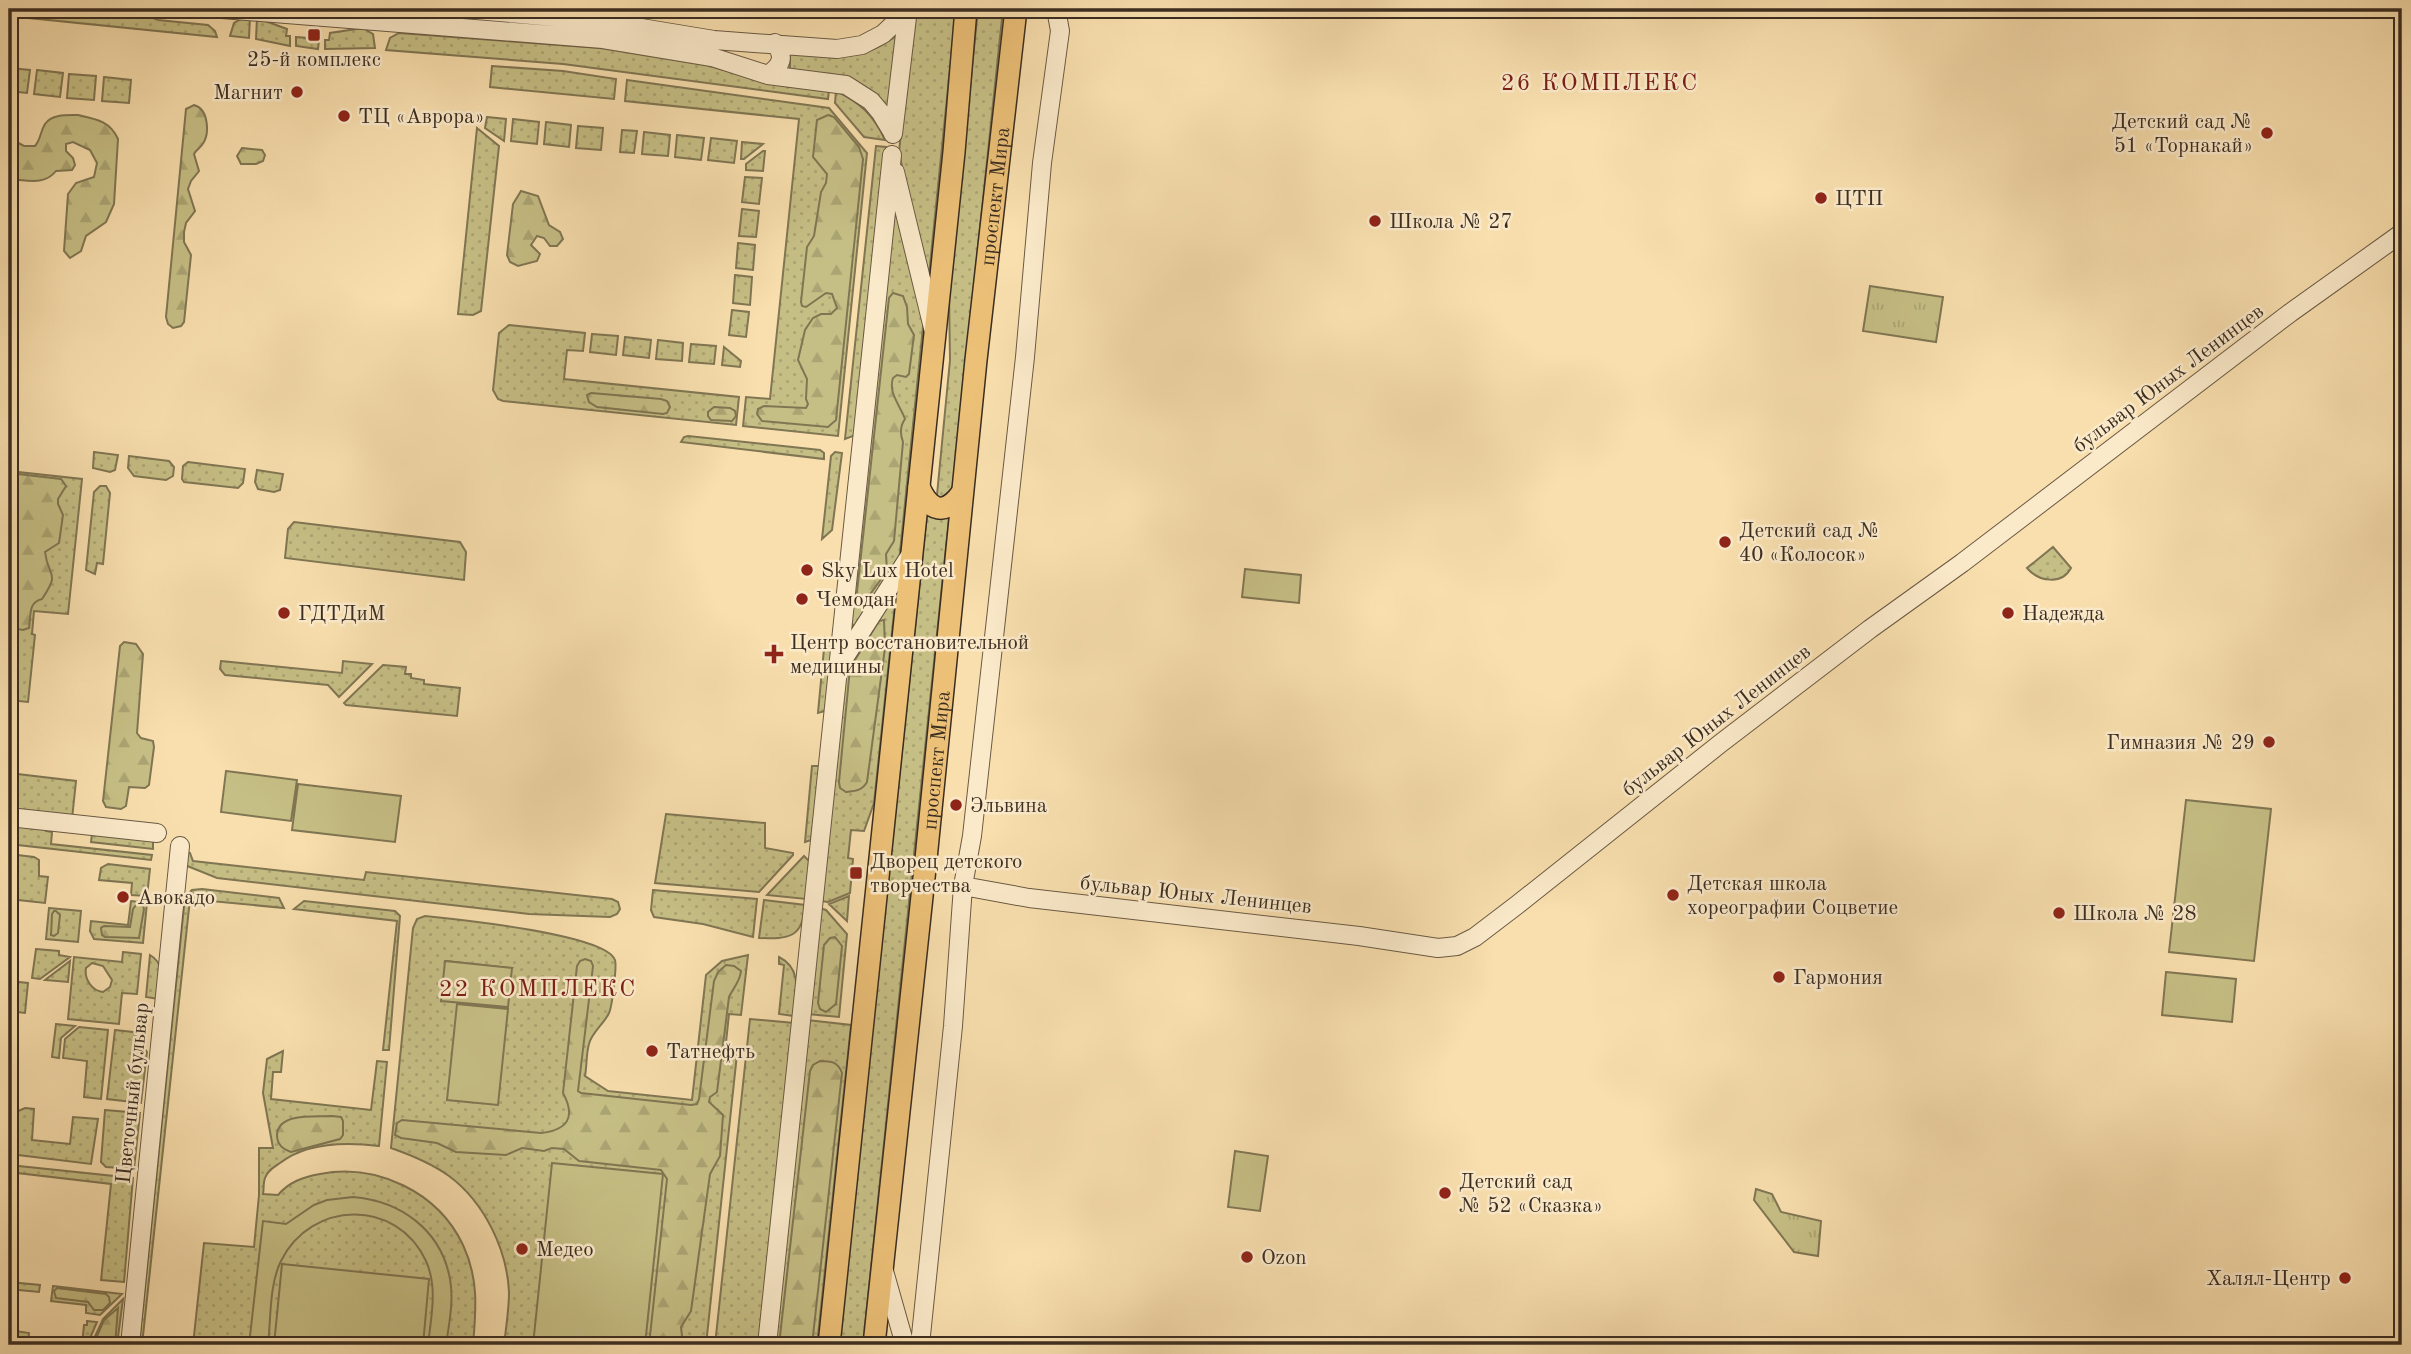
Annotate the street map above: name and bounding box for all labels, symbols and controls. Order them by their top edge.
marker: 25-й комплекс [306,27,322,43]
place label: 25-й комплекс [247,50,381,71]
district label: 26 КОМПЛЕКС [1501,72,1699,96]
place label: Магнит [213,83,283,104]
marker: Магнит [289,84,305,100]
place label: ТЦ «Аврора» [358,107,485,128]
marker: ТЦ «Аврора» [336,108,352,124]
place label: Детский сад № 51 «Торнакай» [2112,112,2253,157]
marker: Детский сад № 51 «Торнакай» [2259,125,2275,141]
street label: проспект Мира [978,126,1014,267]
place label: ЦТП [1835,189,1883,210]
marker: ЦТП [1813,190,1829,206]
place label: Школа № 27 [1389,212,1513,233]
marker: Школа № 27 [1367,213,1383,229]
street label: бульвар Юных Ленинцев [2070,301,2268,458]
place label: Детский сад № 40 «Колосок» [1739,521,1880,566]
marker: Детский сад № 40 «Колосок» [1717,534,1733,550]
place label: Sky Lux Hotel [821,561,954,582]
marker: Sky Lux Hotel [799,562,815,578]
place label: Чемодан [816,590,895,611]
marker: Чемодан [794,591,810,607]
place label: ГДТДиМ [298,604,385,625]
place label: Надежда [2022,604,2105,625]
marker: ГДТДиМ [276,605,292,621]
marker: Надежда [2000,605,2016,621]
place label: Центр восстановительной медицины [790,633,1029,678]
street label: бульвар Юных Ленинцев [1619,641,1815,801]
marker: Центр восстановительной медицины [764,644,784,664]
street label: проспект Мира [920,690,955,831]
place label: Гимназия № 29 [2106,733,2255,754]
marker: Гимназия № 29 [2261,734,2277,750]
place label: Эльвина [970,796,1047,817]
marker: Эльвина [948,797,964,813]
place label: Дворец детского творчества [870,852,1022,897]
marker: Дворец детского творчества [848,865,864,881]
street label: бульвар Юных Ленинцев [1079,873,1313,918]
place label: Детская школа хореографии Соцветие [1687,874,1898,919]
marker: Детская школа хореографии Соцветие [1665,887,1681,903]
place label: Авокадо [137,888,215,909]
marker: Авокадо [115,889,131,905]
place label: Школа № 28 [2073,904,2197,925]
marker: Школа № 28 [2051,905,2067,921]
place label: Гармония [1793,968,1883,989]
marker: Гармония [1771,969,1787,985]
district label: 22 КОМПЛЕКС [439,978,637,1002]
street label: Цветочный бульвар [114,1002,153,1185]
place label: Татнефть [666,1042,755,1063]
marker: Татнефть [644,1043,660,1059]
place label: Детский сад № 52 «Сказка» [1459,1172,1603,1217]
marker: Детский сад № 52 «Сказка» [1437,1185,1453,1201]
place label: Медео [536,1240,594,1261]
marker: Медео [514,1241,530,1257]
place label: Ozon [1261,1248,1307,1269]
marker: Ozon [1239,1249,1255,1265]
place label: Халял-Центр [2206,1269,2331,1290]
marker: Халял-Центр [2337,1270,2353,1286]

